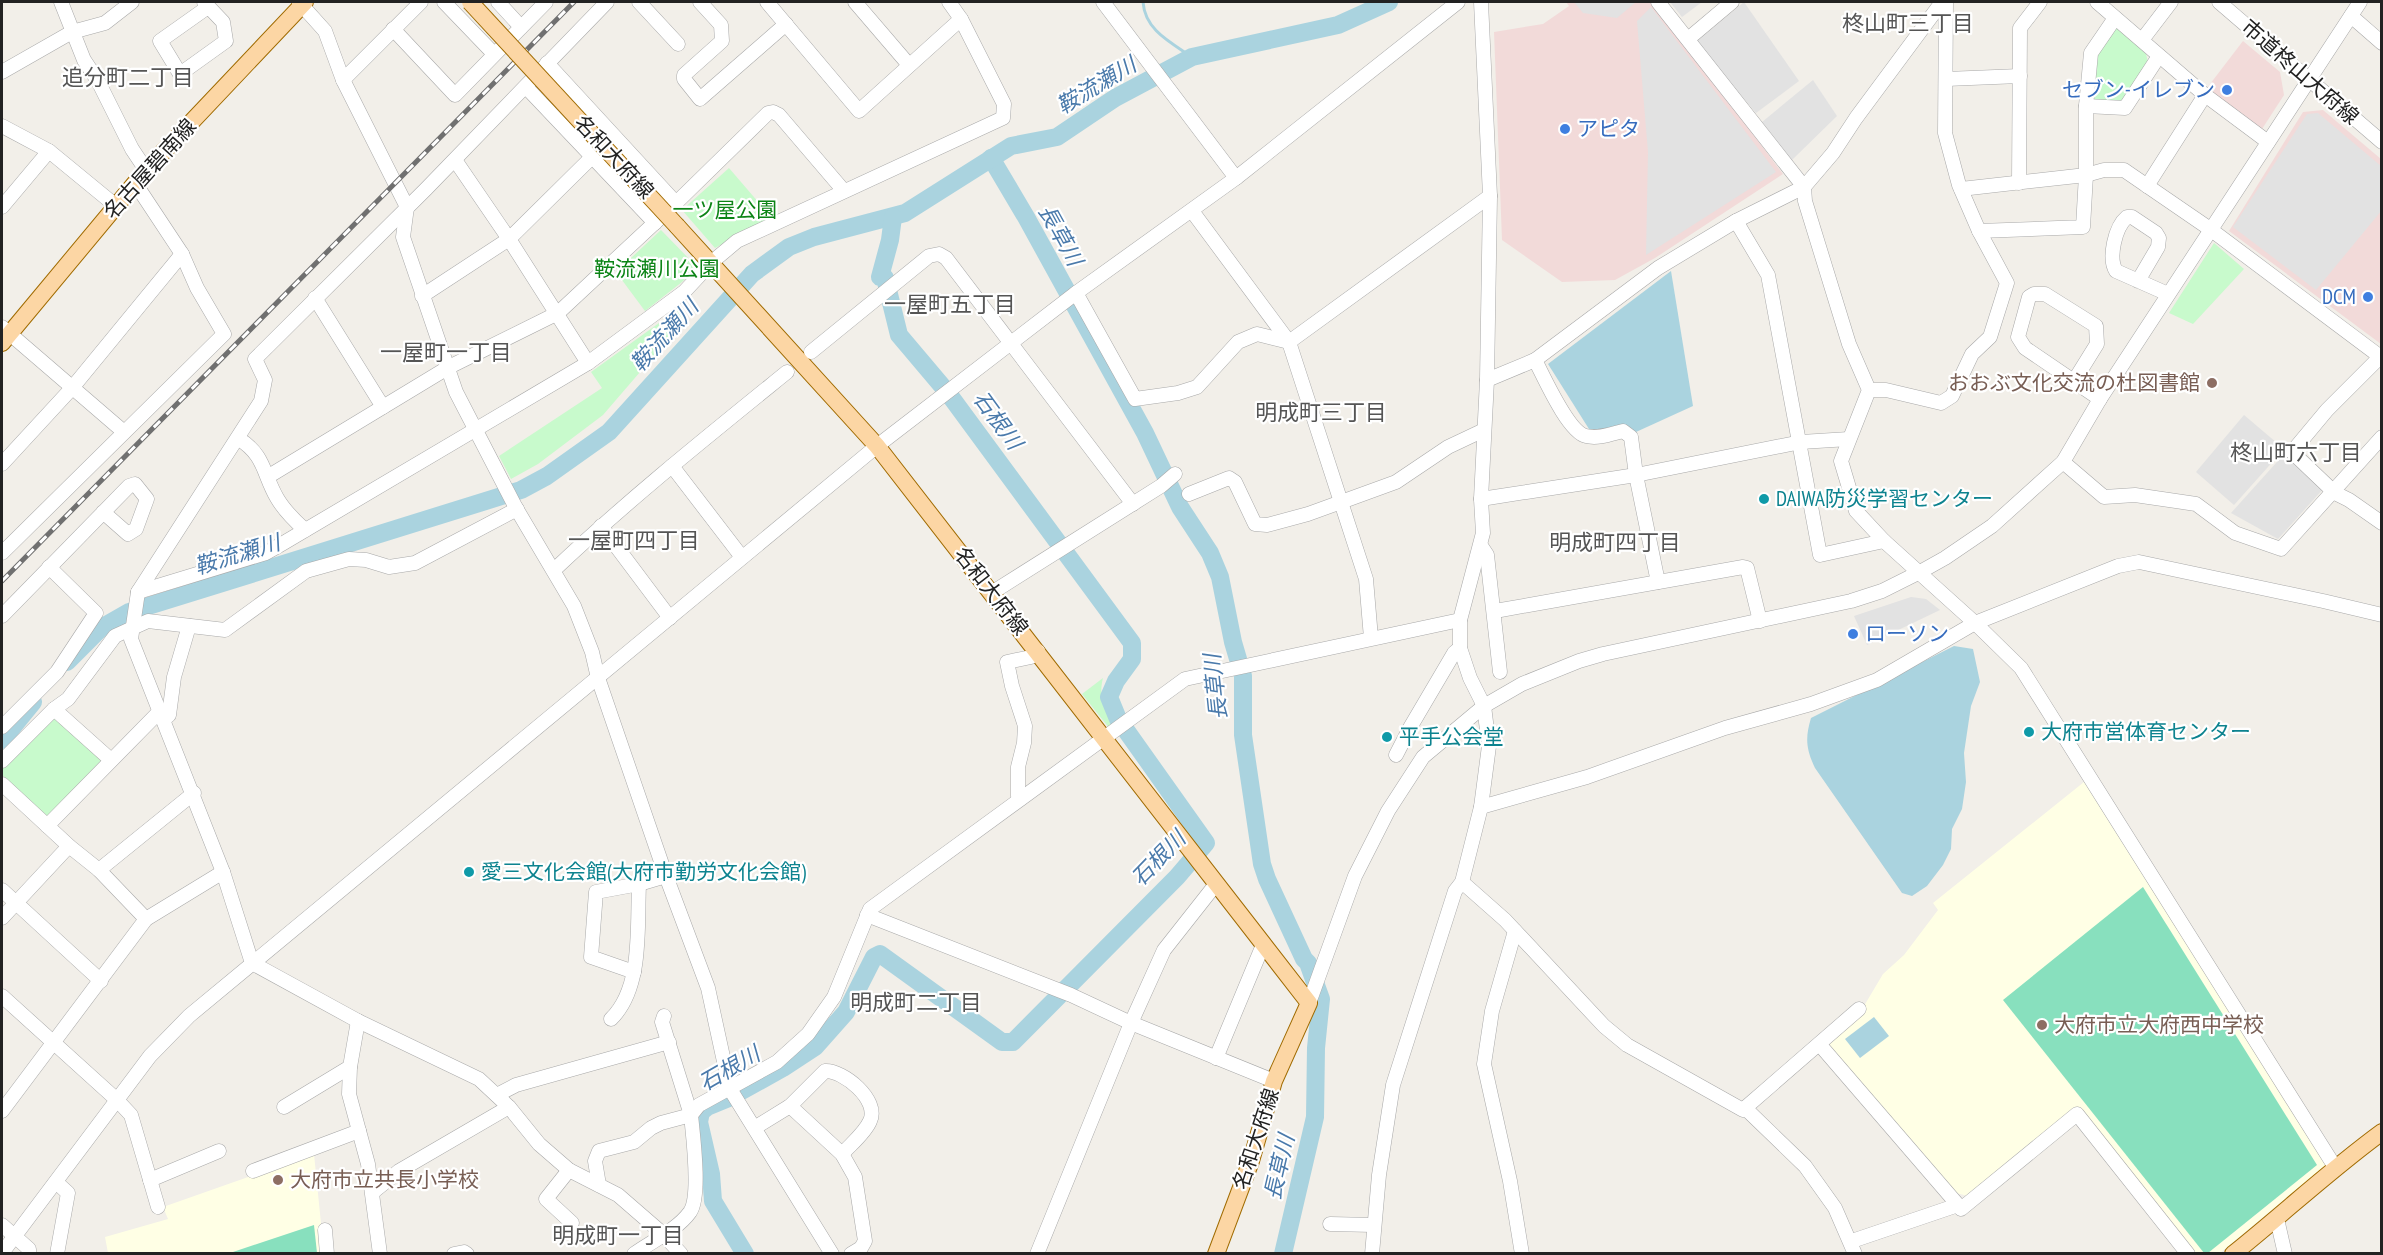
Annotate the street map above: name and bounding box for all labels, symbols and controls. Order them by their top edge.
district label: 柊山町三丁目 [1842,9,1974,37]
street label: 市道柊山大府線 [2236,13,2365,130]
water label: 鞍流瀬川 [1051,49,1143,120]
district label: 追分町二丁目 [62,63,194,91]
place label: セブン-イレブン [2062,76,2215,103]
marker: セブン-イレブン [2220,83,2234,97]
street label: 名和大府線 [569,109,660,204]
street label: 名古屋碧南線 [97,113,202,225]
place label: アピタ [1577,115,1640,142]
marker: アピタ [1558,122,1572,136]
park label: 一ツ屋公園 [673,196,778,223]
water label: 長草川 [1033,199,1090,272]
park label: 鞍流瀬川公園 [594,255,720,282]
place label: DCM [2322,283,2356,310]
district label: 一屋町五丁目 [884,290,1016,318]
marker: DCM [2361,290,2375,304]
water label: 鞍流瀬川 [624,291,705,377]
district label: 一屋町一丁目 [380,338,512,366]
place label: おおぶ文化交流の杜図書館 [1948,369,2200,396]
marker: おおぶ文化交流の杜図書館 [2205,376,2219,390]
water label: 石根川 [967,385,1030,457]
district label: 明成町三丁目 [1255,398,1387,426]
district label: 柊山町六丁目 [2230,438,2362,466]
place label: DAIWA防災学習センター [1776,485,1993,512]
marker: DAIWA防災学習センター [1757,492,1771,506]
district label: 一屋町四丁目 [568,526,700,554]
water label: 鞍流瀬川 [191,527,285,580]
district label: 明成町四丁目 [1549,528,1681,556]
street label: 名和大府線 [948,541,1034,640]
place label: ローソン [1865,620,1949,647]
marker: ローソン [1846,627,1860,641]
water label: 長草川 [1197,651,1232,721]
place label: 大府市営体育センター [2041,718,2251,745]
place label: 平手公会堂 [1399,723,1504,750]
marker: 大府市営体育センター [2022,725,2036,739]
marker: 平手公会堂 [1380,730,1394,744]
water label: 石根川 [1125,823,1192,891]
place label: 愛三文化会館(大府市勤労文化会館) [481,858,806,885]
marker: 愛三文化会館(大府市勤労文化会館) [462,865,476,879]
district label: 明成町二丁目 [850,988,982,1016]
place label: 大府市立大府西中学校 [2054,1011,2264,1038]
marker: 大府市立大府西中学校 [2035,1018,2049,1032]
water label: 石根川 [693,1038,766,1097]
street label: 名和大府線 [1226,1085,1285,1193]
water label: 長草川 [1258,1130,1301,1202]
place label: 大府市立共長小学校 [290,1166,479,1193]
marker: 大府市立共長小学校 [271,1173,285,1187]
district label: 明成町一丁目 [552,1221,684,1249]

